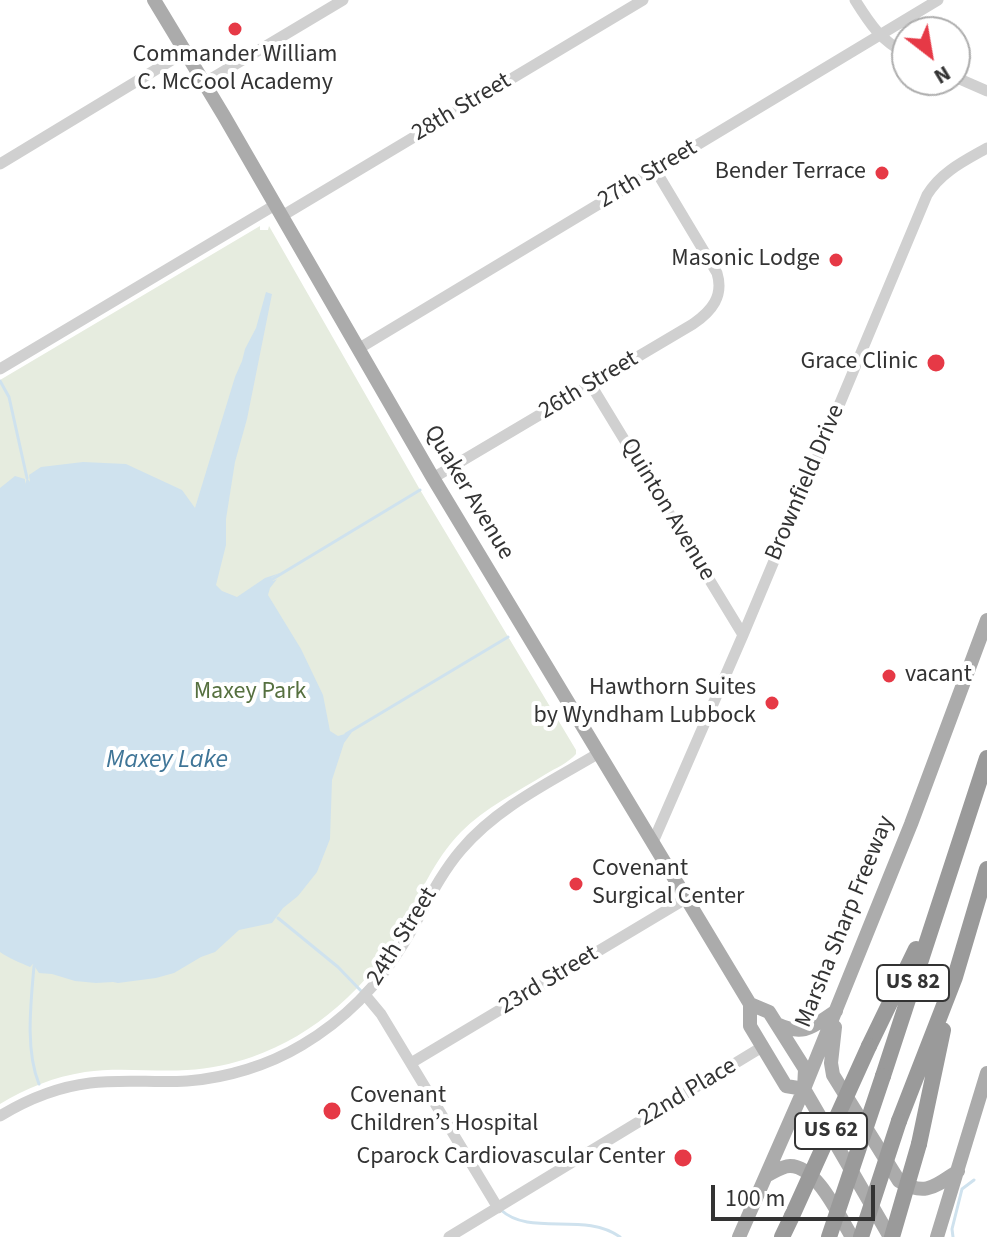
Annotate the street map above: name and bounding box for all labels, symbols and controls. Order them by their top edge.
north arrow [891,16,971,96]
marker: Commander William C. McCool Academy [226,20,244,38]
place label: Commander William C. McCool Academy [133,42,337,98]
text: N [928,57,957,92]
street label: 28th Street [407,67,517,149]
street label: 27th Street [593,134,703,216]
place label: Bender Terrace [715,159,866,187]
marker: Bender Terrace [873,164,891,182]
place label: Masonic Lodge [671,246,820,274]
marker: Masonic Lodge [827,251,845,269]
street label: 26th Street [534,345,644,427]
place label: Grace Clinic [800,349,918,377]
marker: Grace Clinic [925,352,947,374]
street label: Brownfield Drive [760,401,852,565]
street label: Quaker Avenue [417,421,519,565]
street label: Quinton Avenue [613,434,721,586]
place label: vacant [905,662,972,690]
marker: vacant [880,667,898,685]
place label: Hawthorn Suites by Wyndham Lubbock [534,675,756,731]
park label: Maxey Park [194,679,306,707]
marker: Hawthorn Suites by Wyndham Lubbock [763,694,781,712]
water label: Maxey Lake [106,745,228,777]
street label: Marsha Sharp Freeway [790,812,902,1032]
place label: Covenant Surgical Center [592,856,744,912]
marker: Covenant Surgical Center [567,875,585,893]
street label: 24th Street [362,883,444,991]
street label: 23rd Street [494,940,604,1022]
road number: US 82 [877,965,949,1001]
street label: 22nd Place [634,1053,742,1133]
place label: Covenant Children’s Hospital [350,1083,538,1139]
marker: Covenant Children’s Hospital [321,1100,343,1122]
road number: US 62 [795,1113,867,1149]
place label: Cparock Cardiovascular Center [356,1144,665,1172]
marker: Cparock Cardiovascular Center [672,1147,694,1169]
scale bar [715,1169,879,1219]
text: 100 m [725,1181,785,1216]

